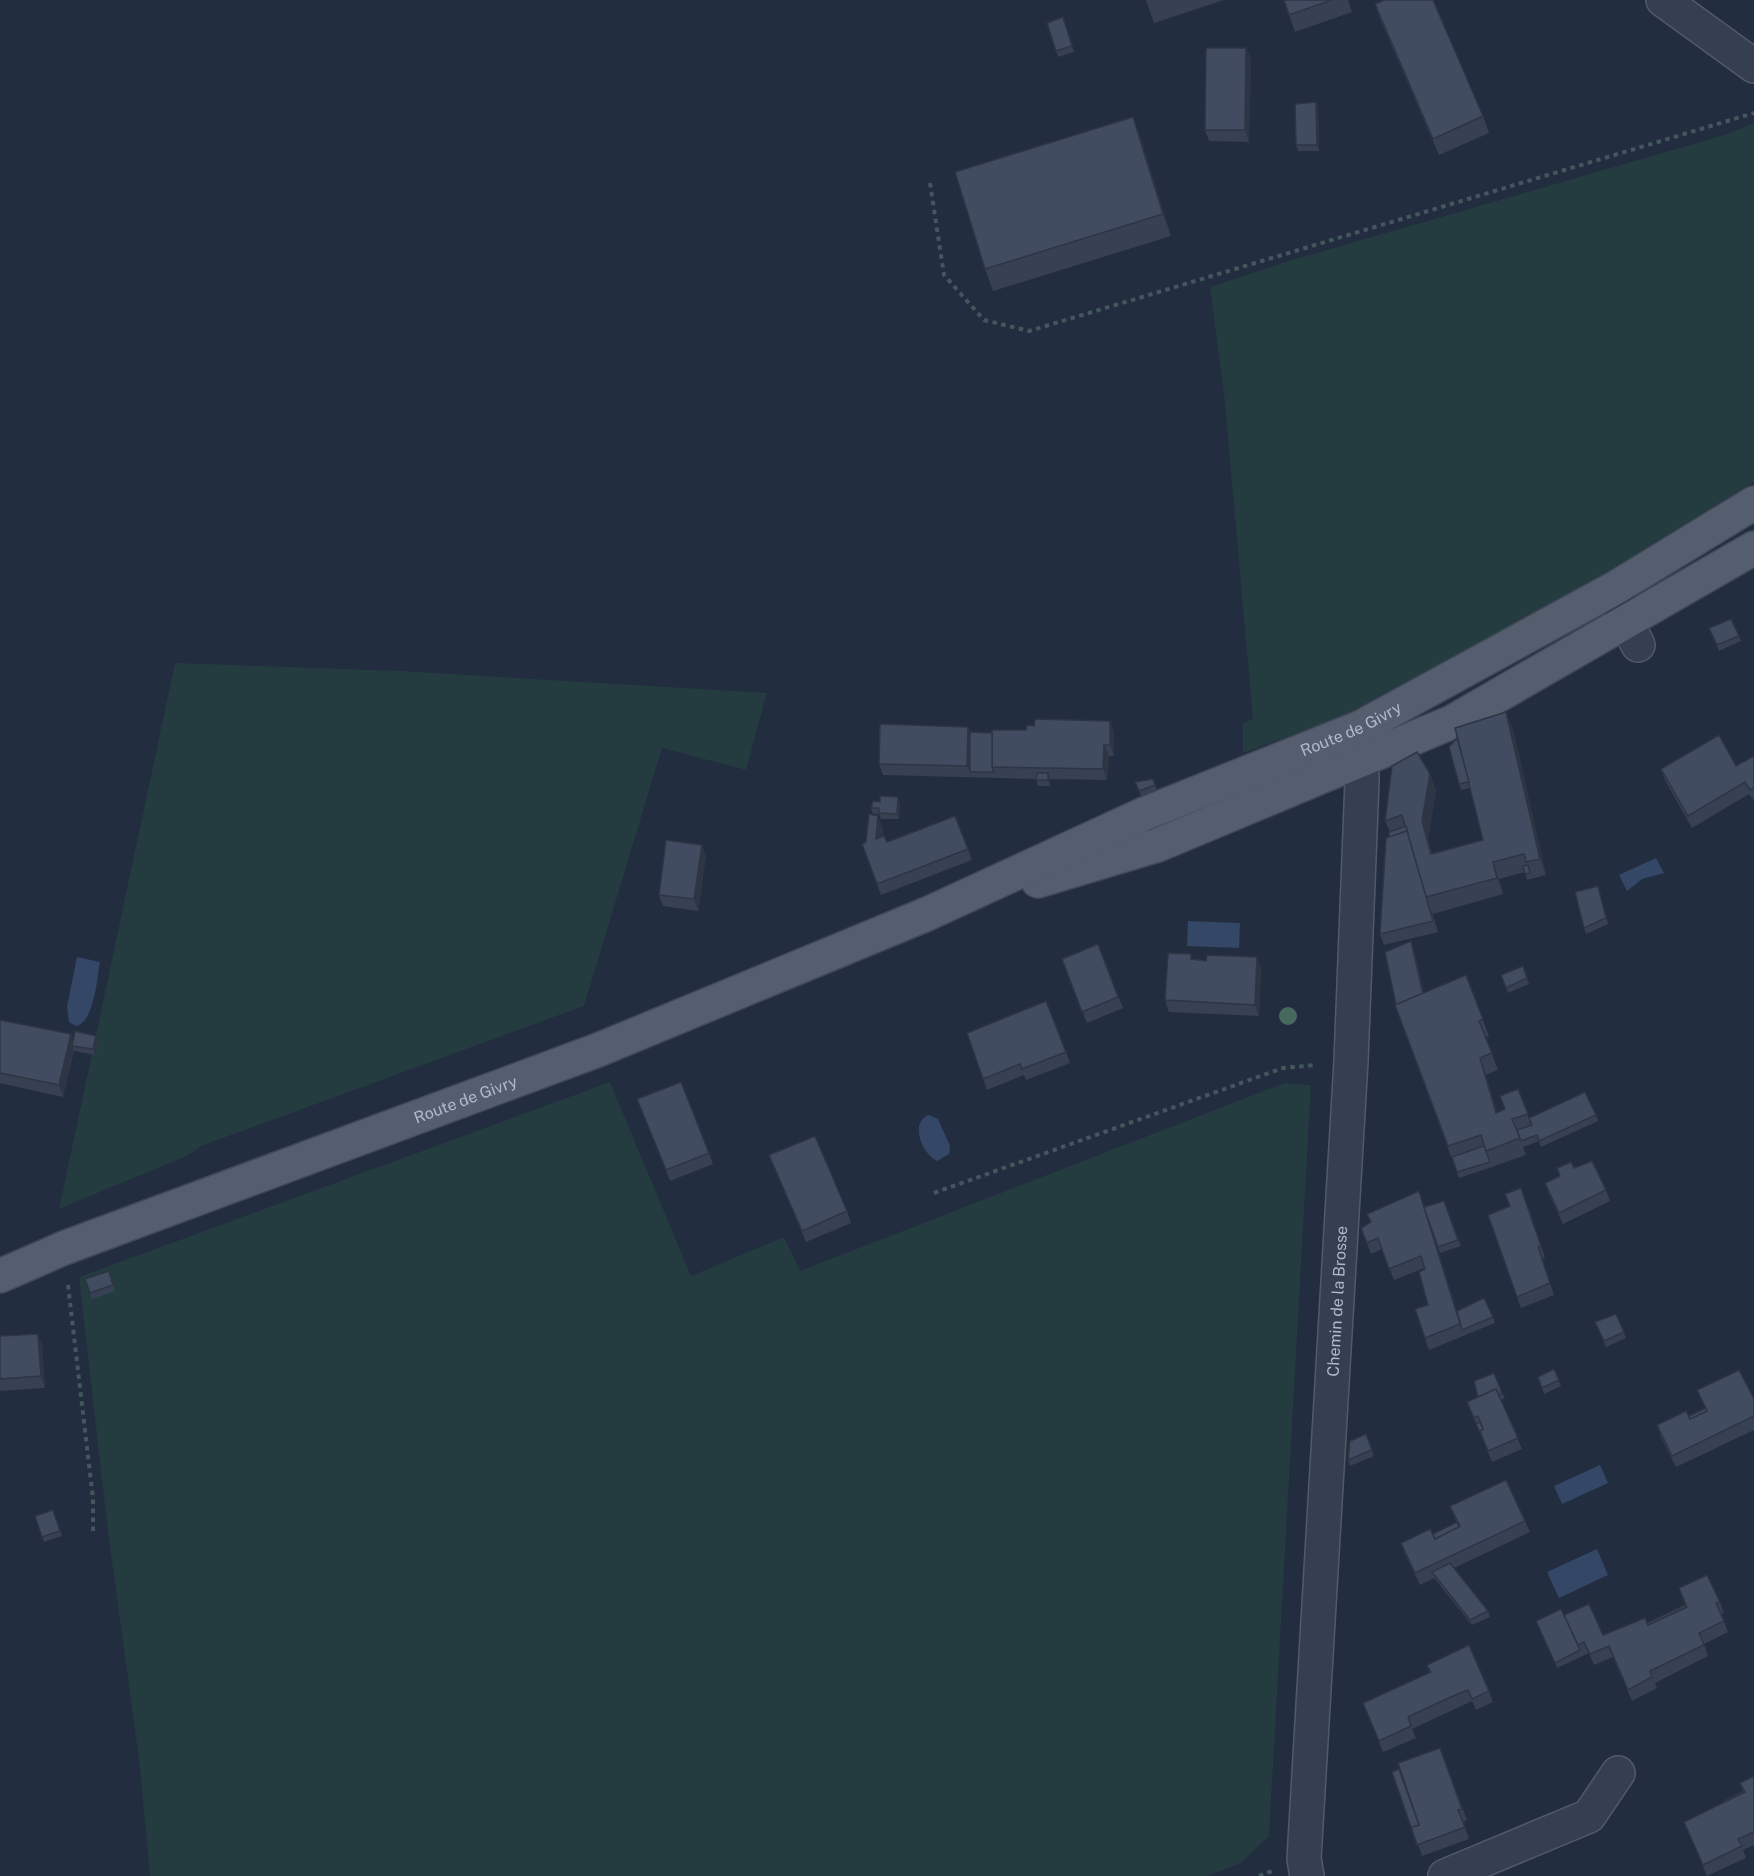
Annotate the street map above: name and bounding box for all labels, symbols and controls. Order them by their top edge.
street label: Route de Givry [1298,698,1405,760]
street label: Route de Givry [411,1072,520,1127]
street label: Chemin de la Brosse [1323,1225,1351,1377]

